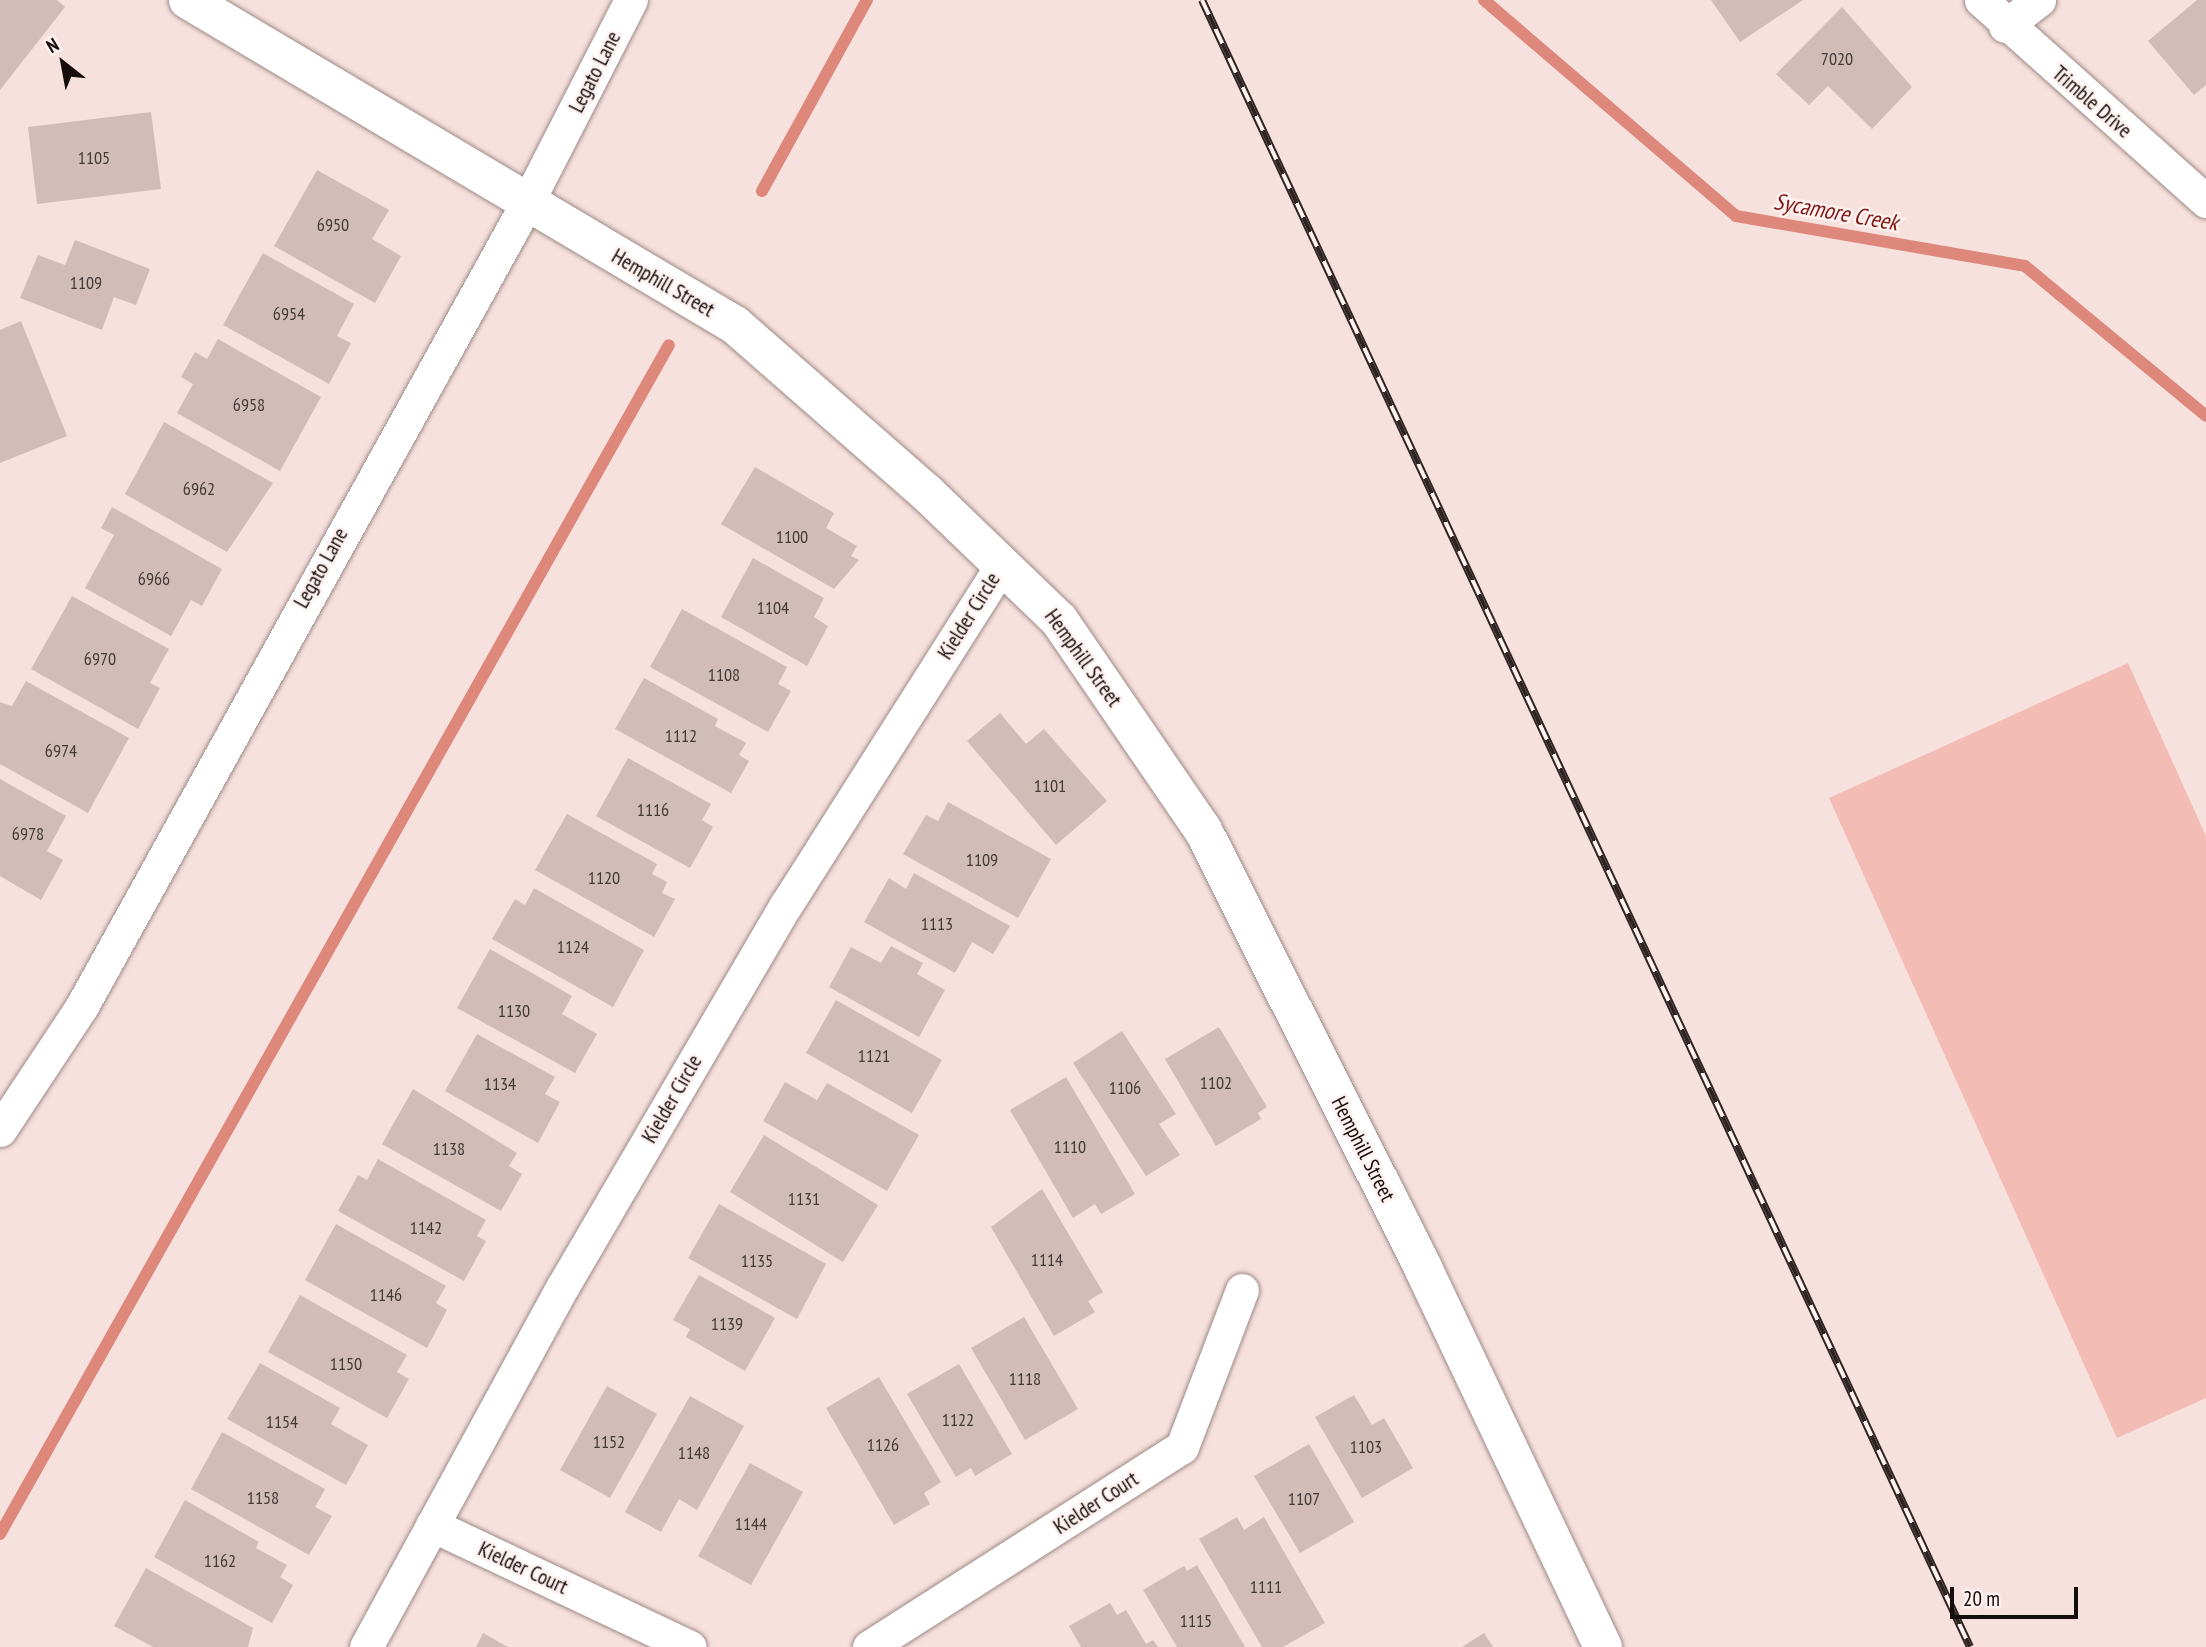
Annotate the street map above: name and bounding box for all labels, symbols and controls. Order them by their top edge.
street label: Legato Lane [564,27,626,117]
north arrow [28,28,98,98]
text: N [42,32,63,58]
house number: 7020 [1821,48,1853,70]
street label: Trimble Drive [2047,61,2137,143]
house number: 1105 [78,147,110,169]
water label: Sycamore Creek [1772,187,1900,237]
house number: 6950 [317,214,349,236]
street label: Hemphill Street [607,244,719,322]
house number: 1109 [70,272,102,294]
house number: 6954 [273,303,305,325]
house number: 6958 [233,394,265,416]
house number: 6962 [183,478,215,500]
street label: Legato Lane [289,524,353,612]
house number: 1100 [776,526,808,548]
house number: 6966 [138,568,170,590]
street label: Kielder Circle [933,568,1005,664]
house number: 1104 [757,597,789,619]
street label: Hemphill Street [1039,604,1127,712]
house number: 6970 [84,648,116,670]
house number: 1108 [708,664,740,686]
house number: 1112 [665,725,697,747]
house number: 6974 [45,740,77,762]
house number: 1101 [1034,775,1066,797]
house number: 1116 [637,799,669,821]
house number: 6978 [12,823,44,845]
house number: 1109 [966,849,998,871]
house number: 1120 [588,867,620,889]
house number: 1113 [921,913,953,935]
house number: 1124 [557,936,589,958]
house number: 1130 [498,1000,530,1022]
house number: 1121 [858,1045,890,1067]
street label: Kielder Circle [637,1051,707,1147]
house number: 1102 [1200,1072,1232,1094]
house number: 1134 [484,1073,516,1095]
house number: 1106 [1109,1077,1141,1099]
street label: Hemphill Street [1326,1092,1400,1206]
house number: 1110 [1054,1136,1086,1158]
house number: 1138 [433,1138,465,1160]
house number: 1131 [788,1188,820,1210]
house number: 1142 [410,1217,442,1239]
house number: 1114 [1031,1249,1063,1271]
house number: 1135 [741,1250,773,1272]
house number: 1146 [370,1284,402,1306]
house number: 1139 [711,1313,743,1335]
house number: 1150 [330,1353,362,1375]
house number: 1118 [1009,1368,1041,1390]
house number: 1122 [942,1409,974,1431]
house number: 1154 [266,1411,298,1433]
house number: 1152 [593,1431,625,1453]
house number: 1126 [867,1434,899,1456]
house number: 1103 [1350,1436,1382,1458]
house number: 1148 [678,1442,710,1464]
street label: Kielder Court [1049,1466,1143,1540]
house number: 1158 [247,1487,279,1509]
house number: 1107 [1288,1488,1320,1510]
house number: 1144 [735,1513,767,1535]
street label: Kielder Court [474,1536,572,1600]
house number: 1162 [204,1550,236,1572]
scale bar [1954,1574,2082,1618]
house number: 1111 [1250,1576,1282,1598]
text: 20 m [1963,1585,2000,1612]
house number: 1115 [1180,1610,1212,1632]

